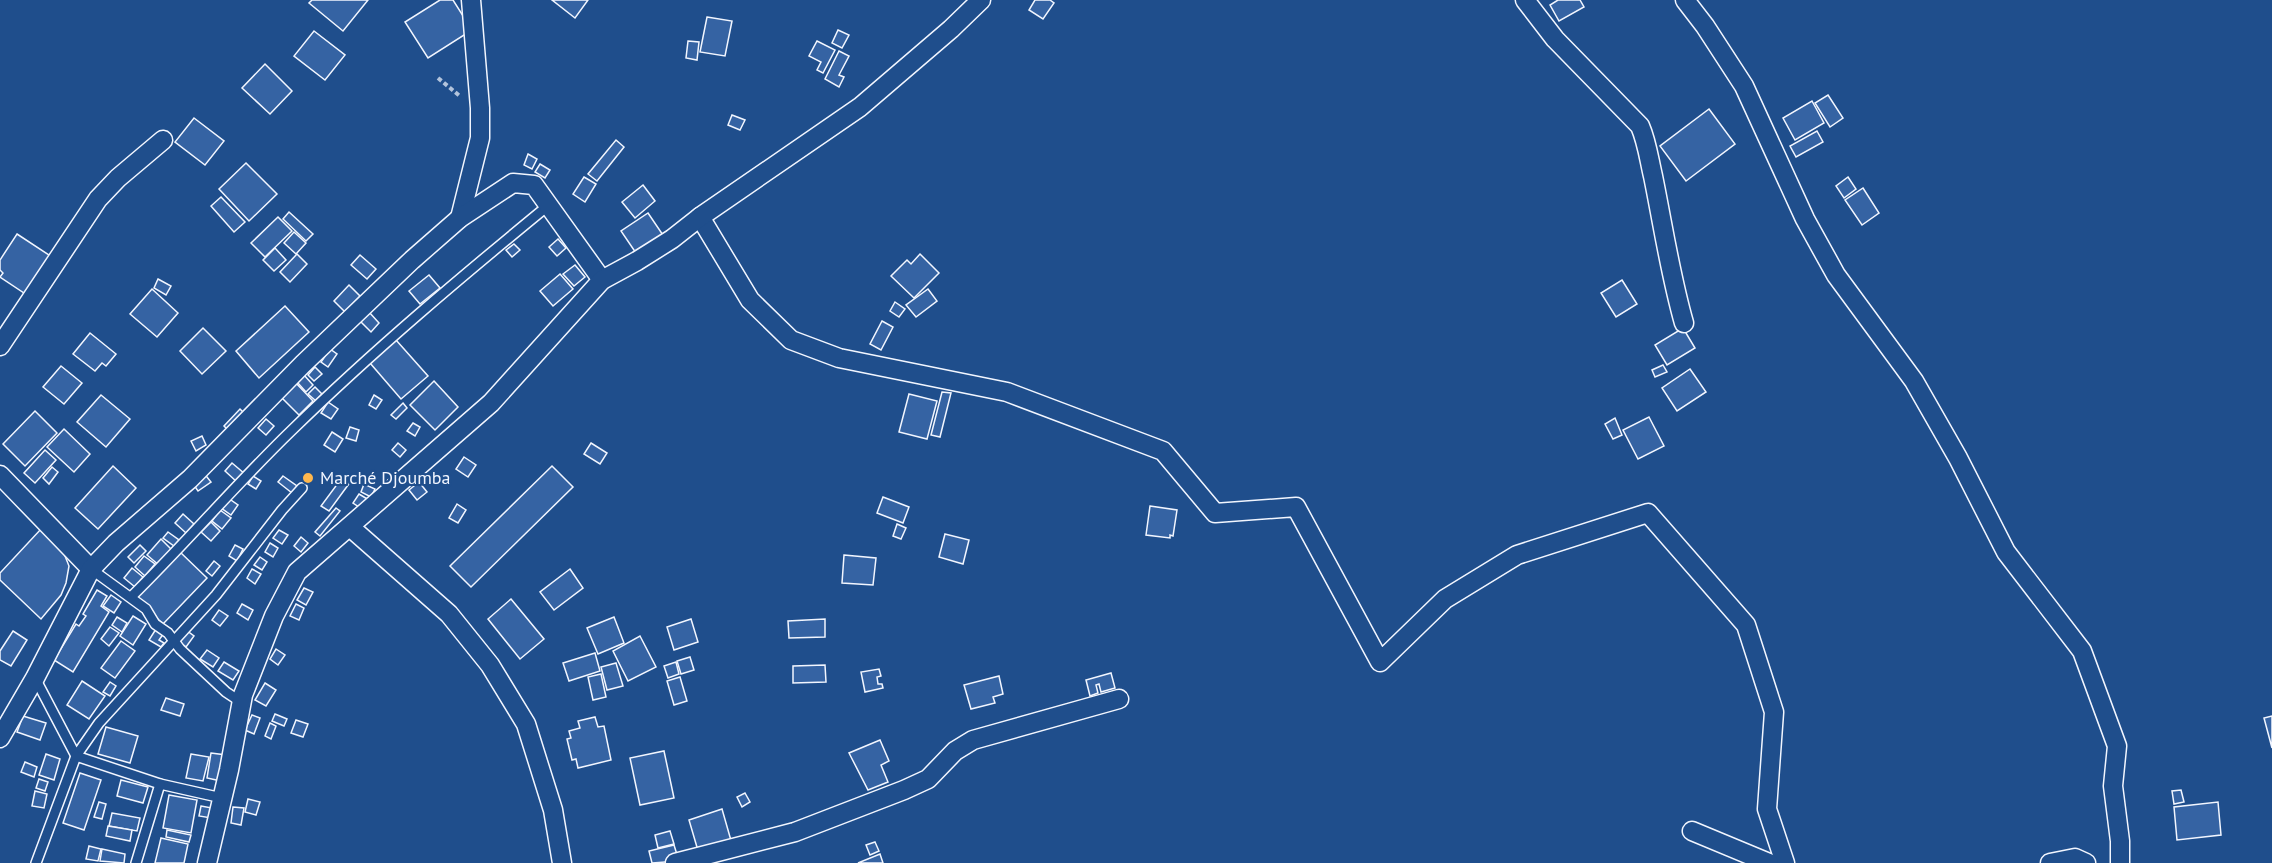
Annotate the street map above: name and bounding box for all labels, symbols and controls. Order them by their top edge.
place label: Marché Djoumba [320,466,450,489]
marker: Marché Djoumba [301,471,315,485]

